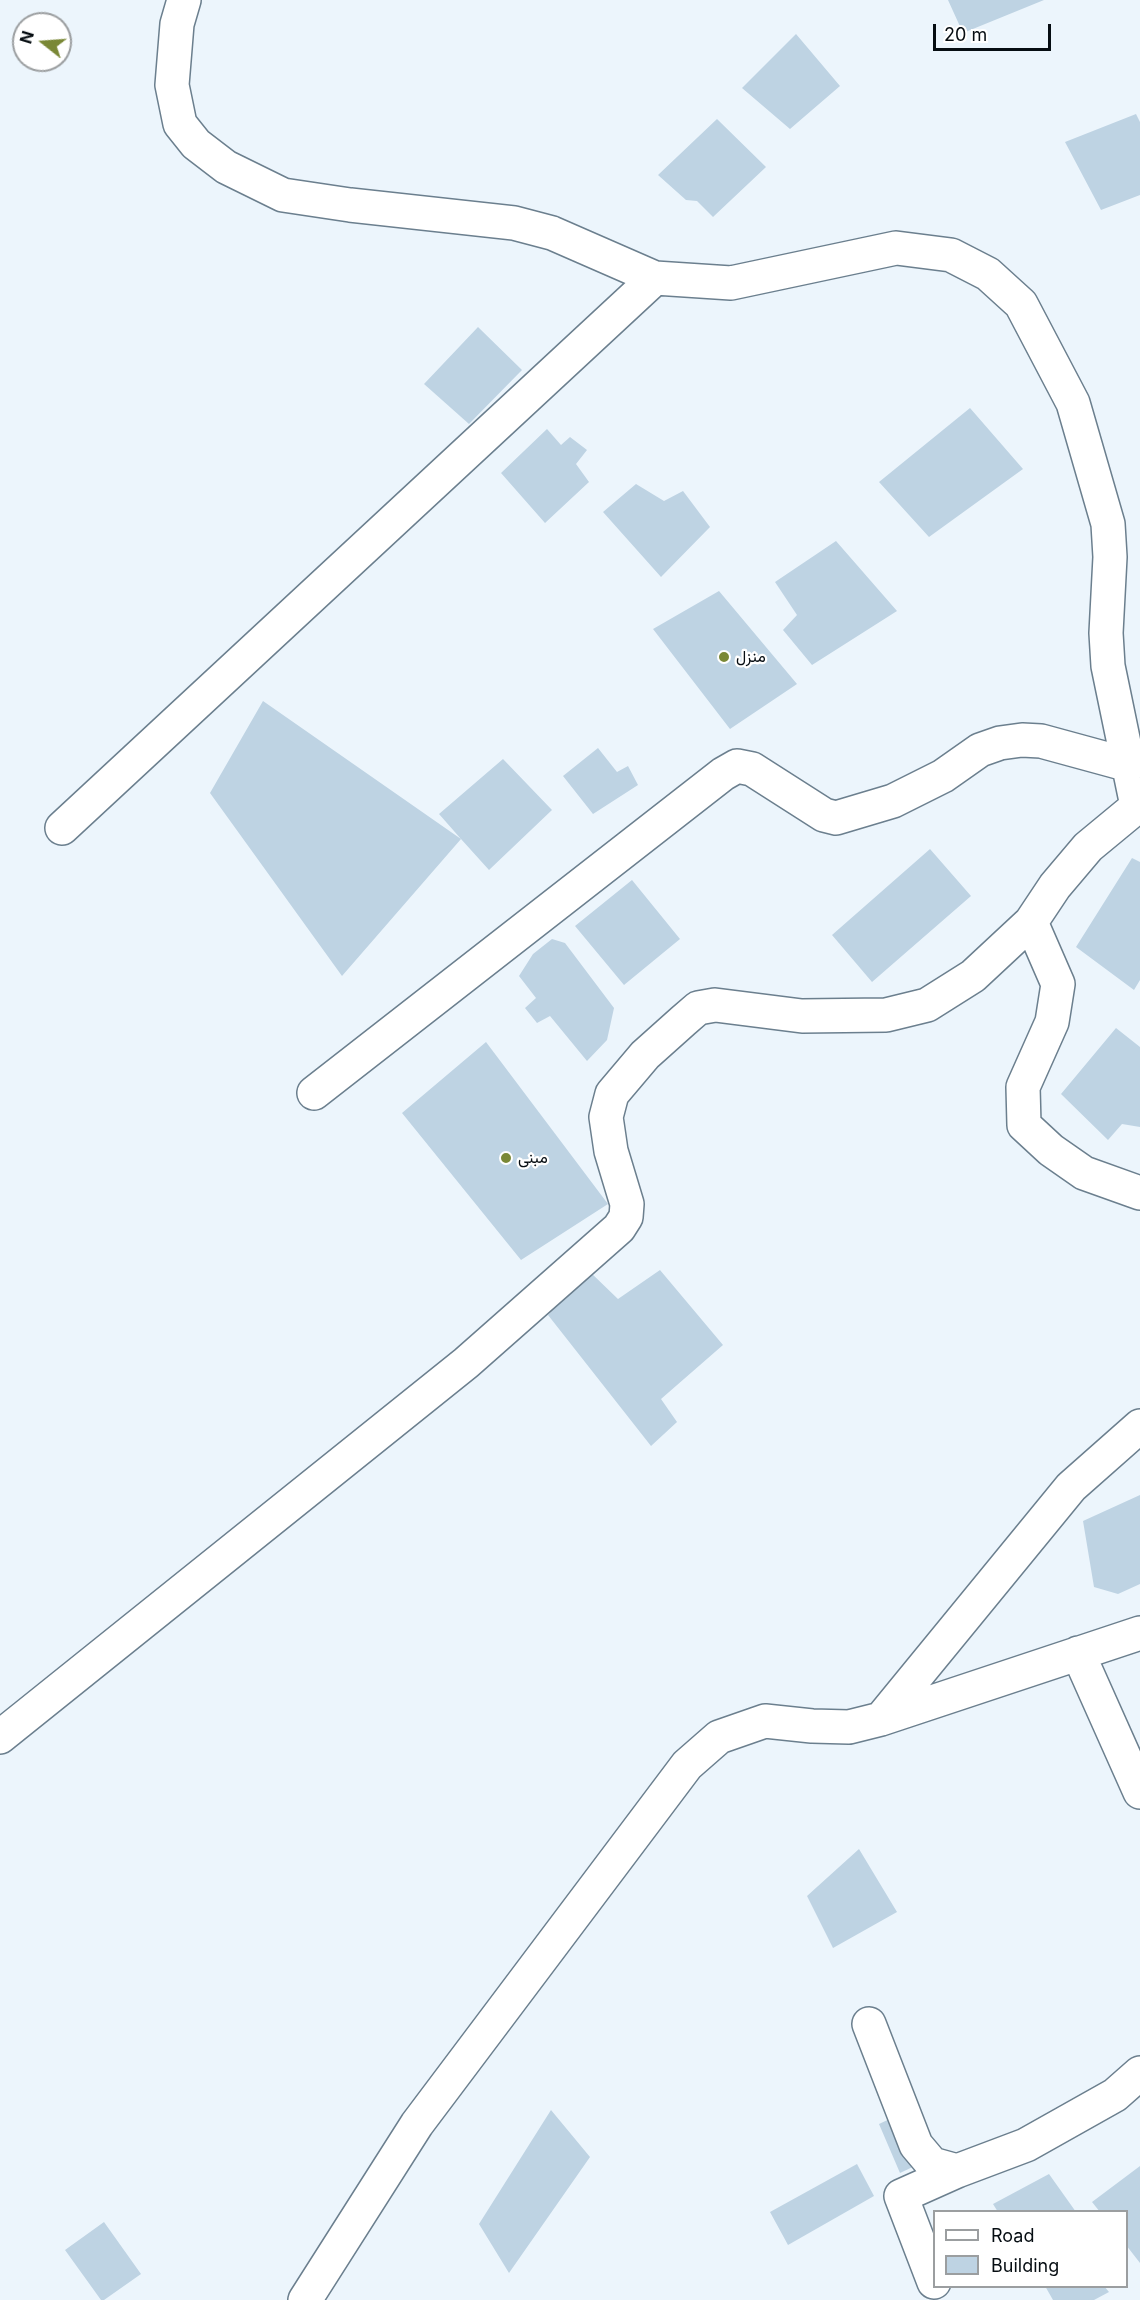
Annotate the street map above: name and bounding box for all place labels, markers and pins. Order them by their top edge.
place label: منزل [736,647,766,667]
marker: منزل [717,650,731,664]
place label: مبنى [518,1148,548,1168]
marker: مبنى [499,1151,513,1165]

